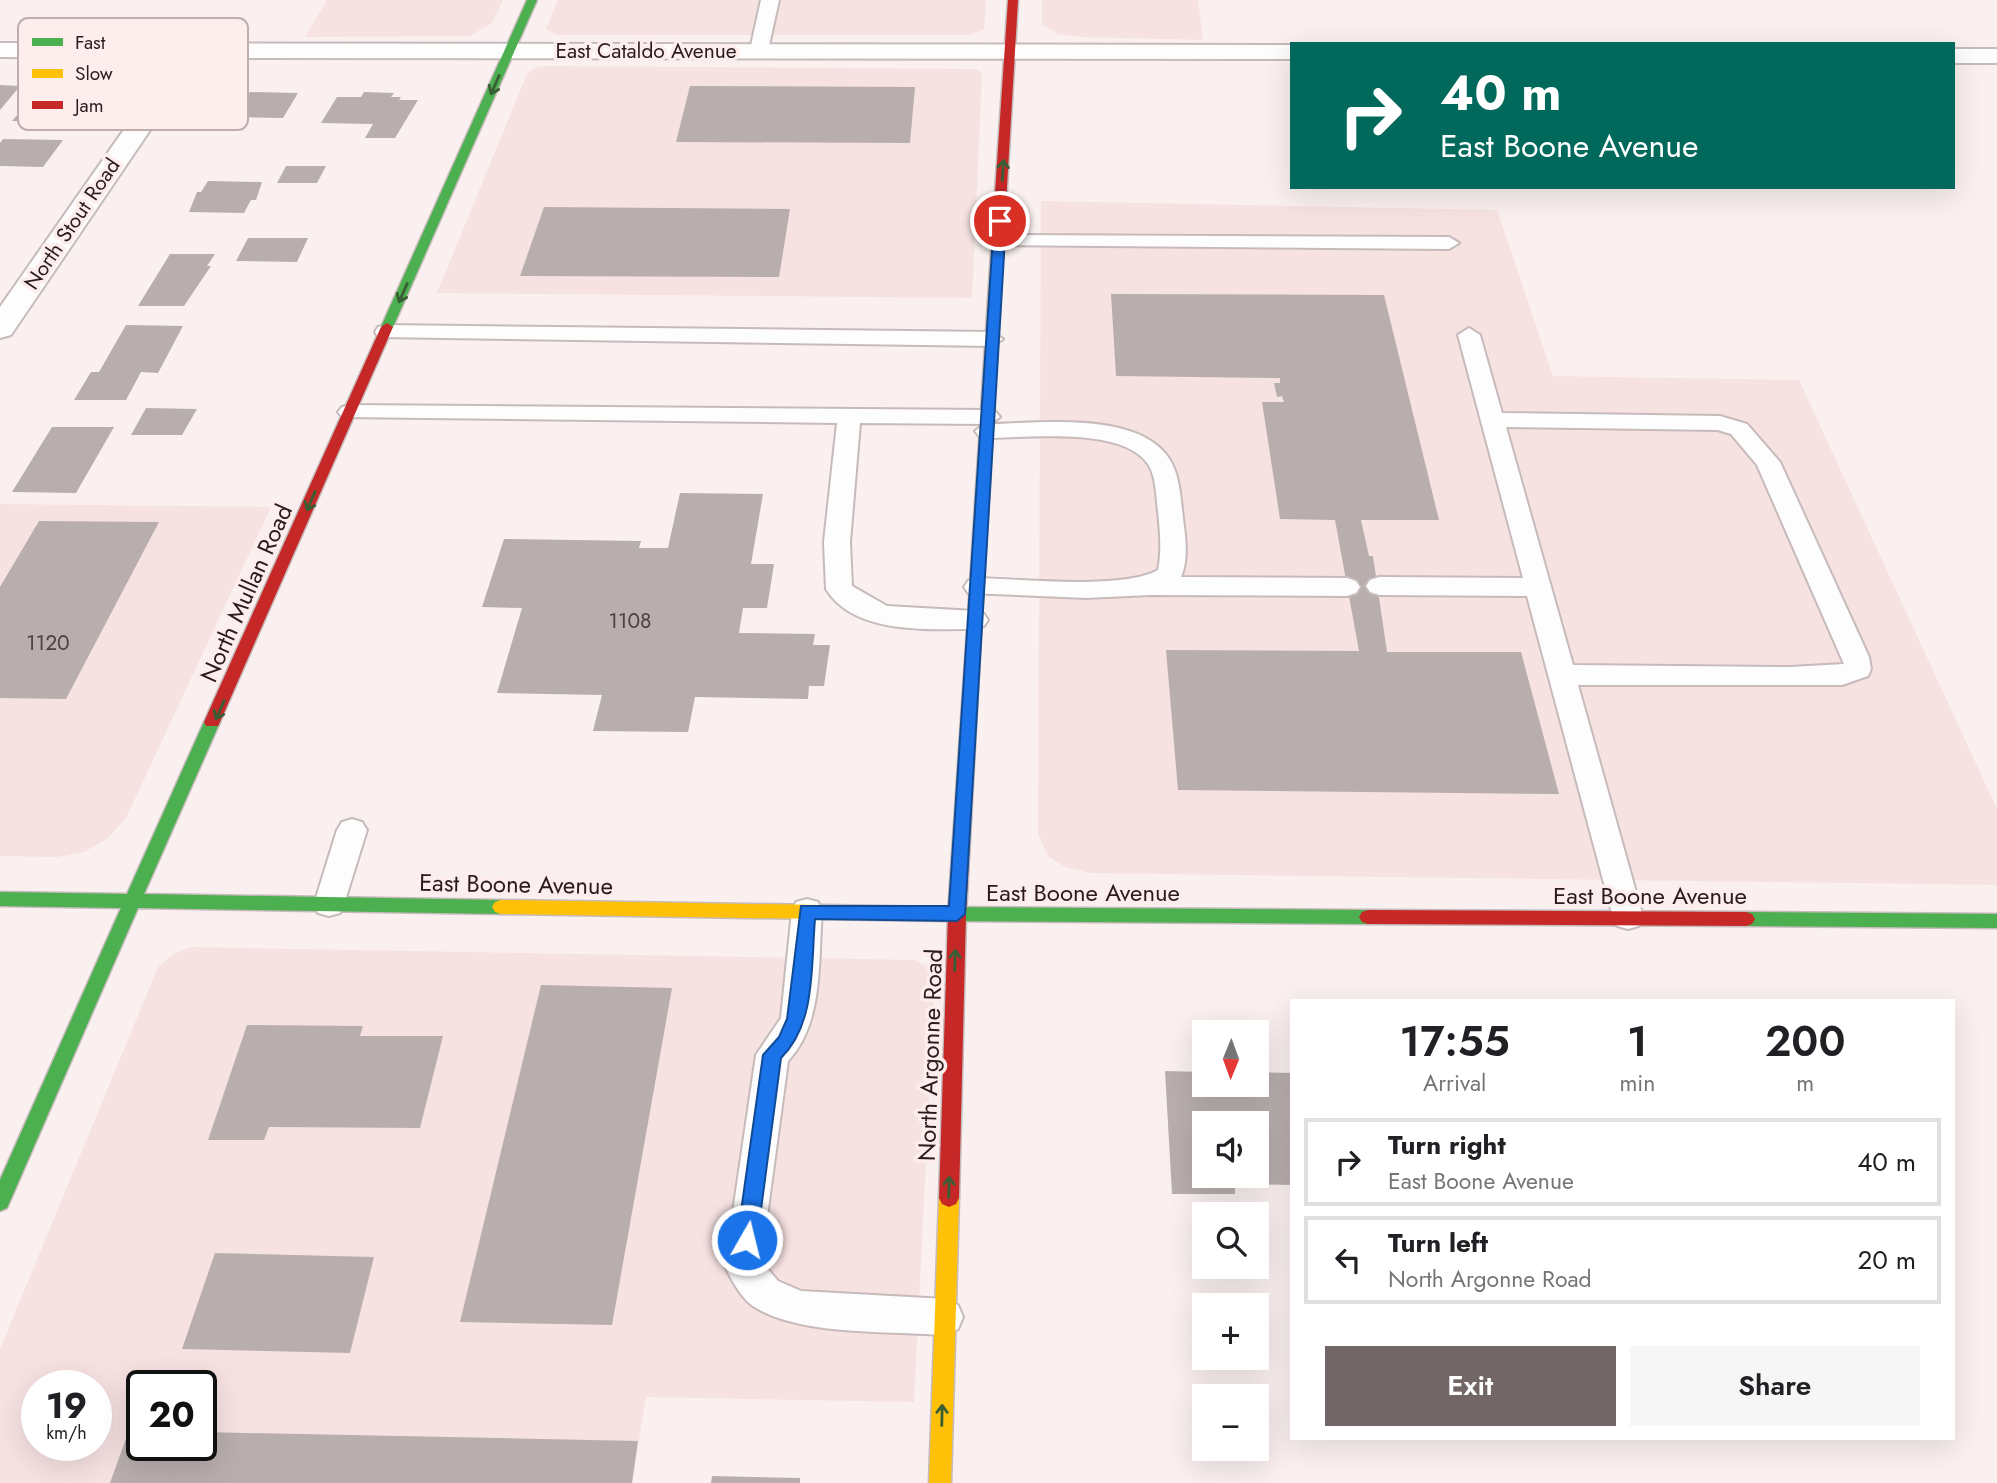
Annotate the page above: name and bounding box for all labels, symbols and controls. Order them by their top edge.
legend [18,18,248,130]
text: Fast [75,29,106,56]
street label: East Cataldo Avenue [555,36,737,66]
text: 40 m [1440,58,1562,128]
text: Slow [75,60,113,87]
icon: right [1325,70,1416,161]
one-way arrow [488,74,501,95]
text: Jam [72,92,104,119]
text: East Boone Avenue [1440,123,1699,169]
street label: North Stout Road [17,152,127,296]
one-way arrow [997,160,1010,182]
pin [970,191,1030,251]
icon: arrive [981,202,1019,240]
one-way arrow [396,282,409,303]
one-way arrow [304,490,317,511]
street label: North Mullan Road [191,498,301,688]
house number: 1108 [609,606,651,636]
house number: 1120 [26,628,70,658]
one-way arrow [213,698,226,720]
street label: East Boone Avenue [419,865,613,903]
street label: East Boone Avenue [986,875,1180,910]
street label: East Boone Avenue [1553,878,1747,913]
street label: North Argonne Road [909,948,951,1162]
one-way arrow [949,949,962,972]
text: 17:55 [1400,1011,1510,1072]
text: 1 [1627,1011,1648,1072]
text: 200 [1765,1011,1845,1072]
north arrow [1192,1020,1269,1097]
map controls [1192,1020,1269,1461]
text: Arrival [1423,1066,1486,1100]
text: min [1619,1066,1655,1100]
text: m [1796,1066,1814,1100]
button: sound [1192,1111,1269,1188]
text: Turn right [1388,1126,1506,1164]
icon: right [1329,1143,1367,1181]
text: 40 m [1857,1143,1916,1181]
text: East Boone Avenue [1388,1164,1574,1198]
one-way arrow [943,1176,956,1199]
button: search [1192,1202,1269,1279]
position arrow [710,1203,784,1277]
text: Turn left [1388,1224,1488,1262]
icon: left [1329,1241,1367,1279]
text: 20 m [1858,1241,1916,1279]
text: North Argonne Road [1388,1262,1592,1296]
button: + [1192,1293,1269,1370]
button: Exit [1325,1346,1616,1426]
button: Share [1630,1346,1920,1426]
speed limit sign: 20 [126,1370,217,1461]
text: 19 [46,1381,87,1431]
button: − [1192,1384,1269,1461]
one-way arrow [935,1404,949,1427]
text: km/h [46,1420,87,1446]

